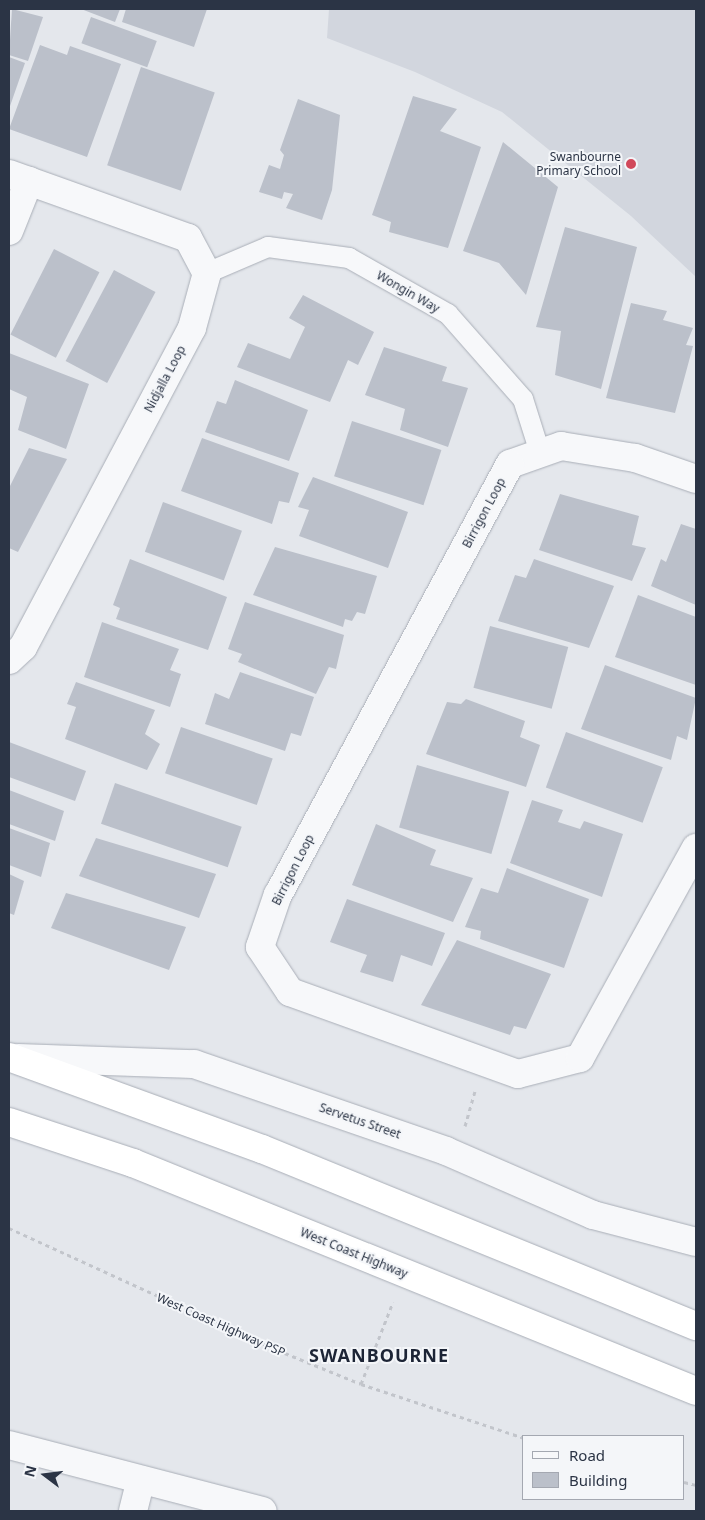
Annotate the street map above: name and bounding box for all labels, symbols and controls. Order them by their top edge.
place label: Swanbourne Primary School [536,150,621,178]
marker: Swanbourne Primary School [625,158,637,170]
street label: Wongin Way [374,268,442,316]
street label: Nidjalla Loop [141,343,189,415]
street label: Birrigon Loop [460,476,508,550]
street label: Birrigon Loop [269,832,317,908]
street label: Servetus Street [317,1100,403,1142]
street label: West Coast Highway [298,1225,410,1281]
street label: West Coast Highway PSP [155,1290,287,1360]
district label: SWANBOURNE [308,1344,450,1366]
legend [522,1435,685,1500]
text: Road [569,1445,605,1465]
north arrow [20,1450,70,1500]
text: N [19,1463,41,1479]
text: Building [569,1470,627,1490]

